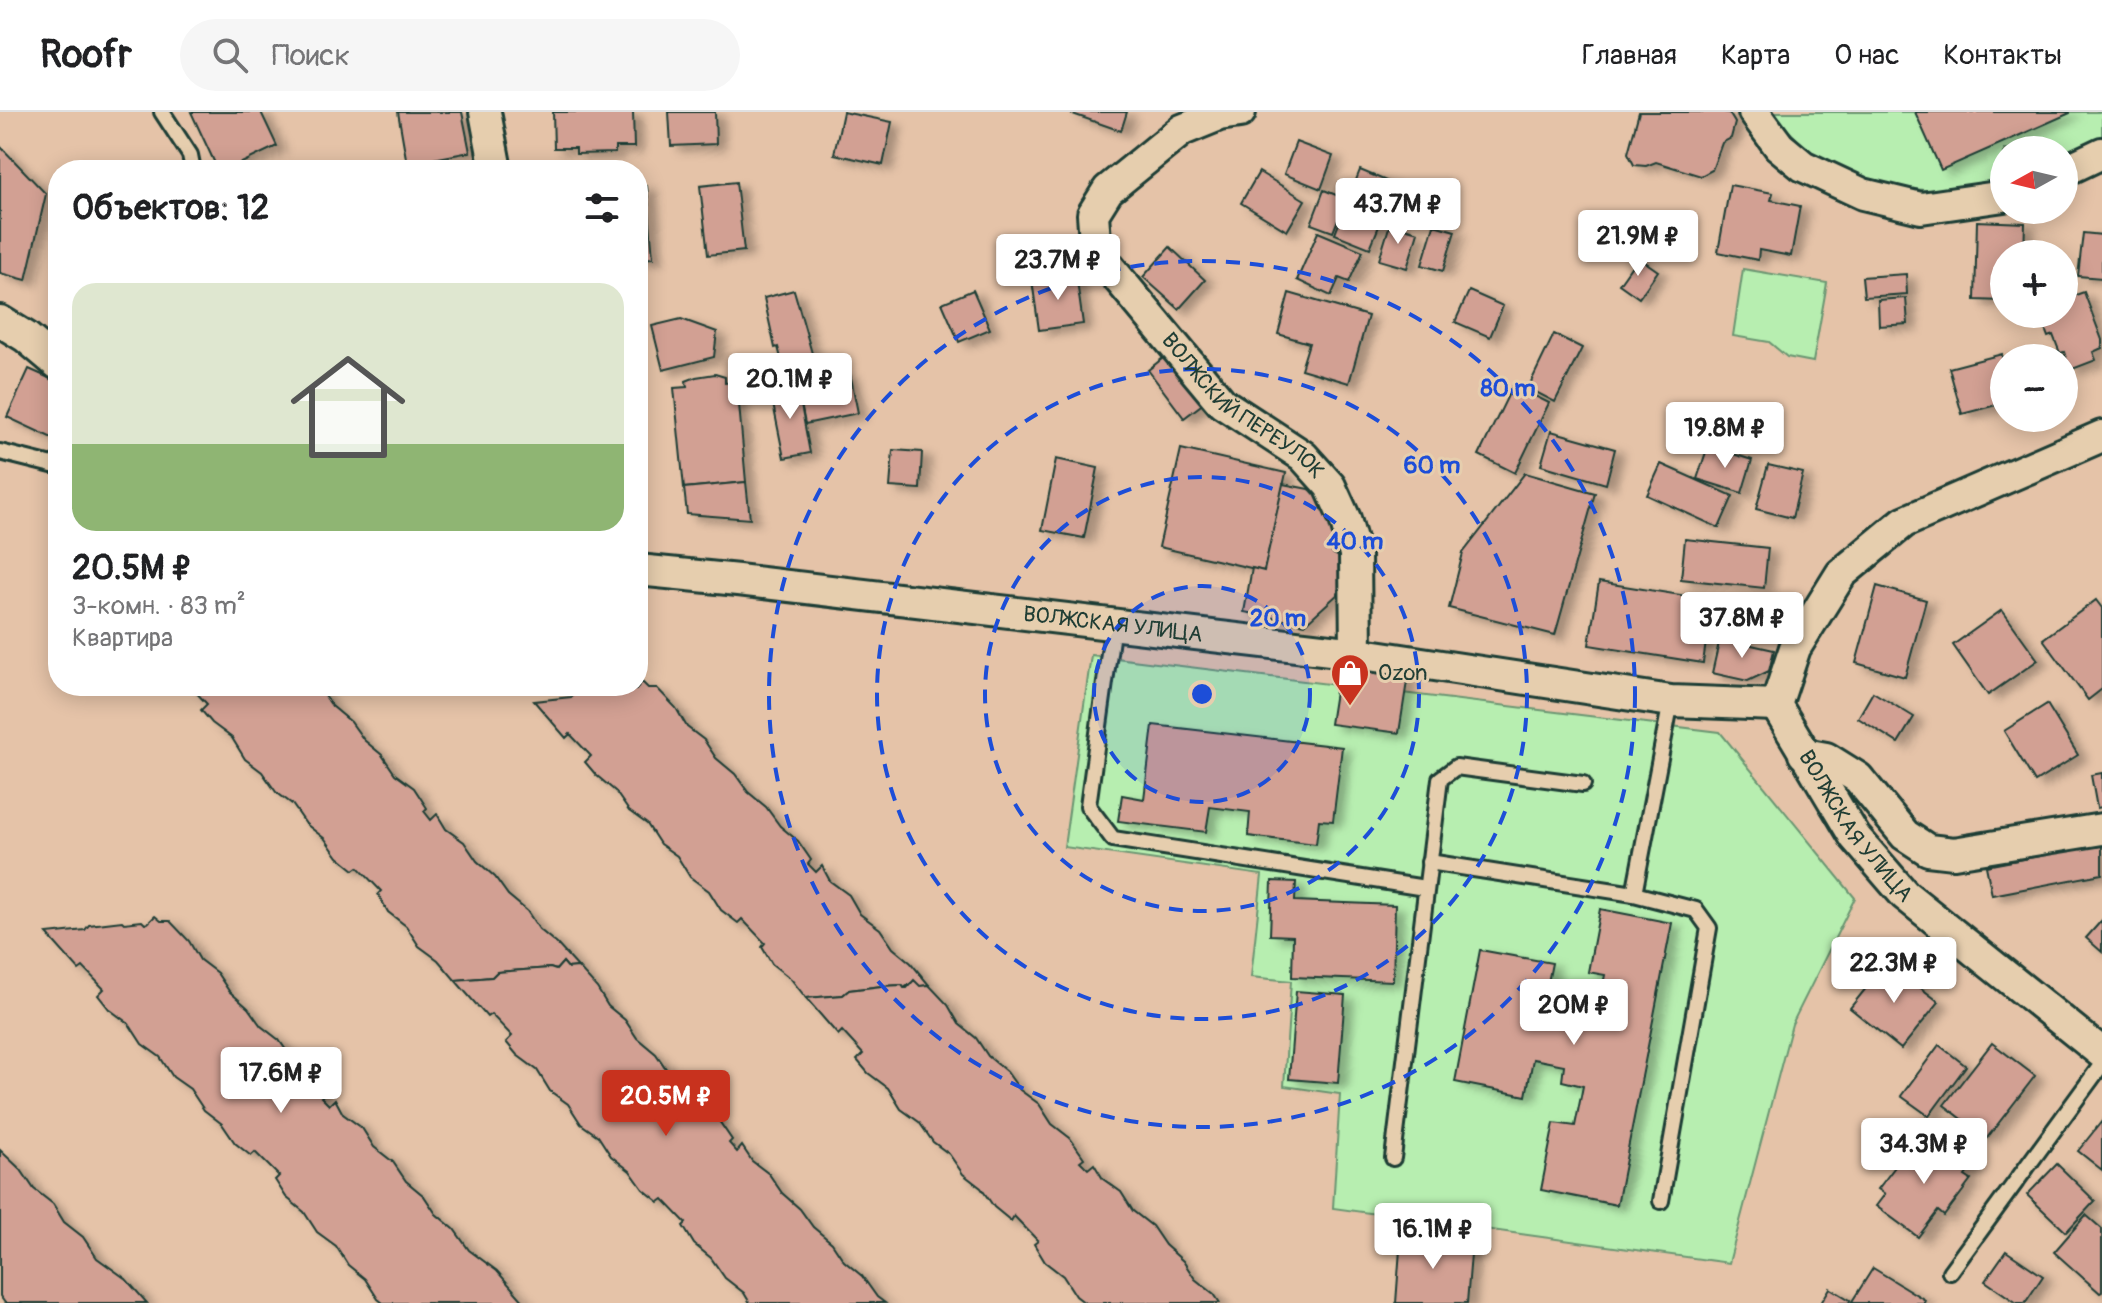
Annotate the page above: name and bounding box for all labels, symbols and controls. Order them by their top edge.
search box [180,19,740,91]
text: Roofr [40,31,132,79]
icon: search [208,33,252,77]
text: Поиск [272,37,350,74]
text: Главная [1582,38,1677,73]
text: Карта [1721,38,1790,73]
text: О нас [1834,38,1899,73]
text: Контакты [1943,38,2062,73]
north arrow [1990,136,2078,224]
map controls [1990,136,2078,432]
pin: 43.7M ₽ [1324,178,1472,246]
icon: filters [580,186,624,230]
text: Объектов: 12 [72,187,269,230]
text: 43.7M ₽ [1354,188,1443,220]
pin: 21.9M ₽ [1564,210,1712,278]
text: 21.9M ₽ [1596,220,1680,252]
pin: 23.7M ₽ [984,234,1132,302]
button: + [1990,240,2078,328]
text: 23.7M ₽ [1014,244,1102,276]
street label: ВОЛЖСКИЙ ПЕРЕУЛОК [1155,327,1331,485]
icon: home [276,335,420,479]
button: − [1990,344,2078,432]
pin: 20.1M ₽ [716,353,864,421]
text: 20.1M ₽ [746,363,834,395]
text: 80 m [1480,374,1536,403]
pin: 19.8M ₽ [1651,402,1799,470]
text: 19.8M ₽ [1684,412,1766,444]
text: 60 m [1404,451,1460,480]
text: 40 m [1327,527,1383,556]
text: 20.5M ₽ [72,547,192,590]
text: 3-комн. · 83 m² [72,590,246,622]
pin: 37.8M ₽ [1668,592,1816,660]
street label: ВОЛЖСКАЯ УЛИЦА [1022,600,1204,649]
text: 37.8M ₽ [1698,602,1786,634]
text: 20 m [1250,604,1306,633]
text: Квартира [72,622,173,654]
shop icon: Ozon [1329,652,1371,707]
place label: Ozon [1378,659,1427,687]
centre of rings [1188,680,1216,708]
street label: ВОЛЖСКАЯ УЛИЦА [1792,745,1919,908]
pin: 22.3M ₽ [1820,937,1968,1005]
text: 22.3M ₽ [1849,947,1939,979]
pin: 20M ₽ [1518,979,1630,1047]
text: 20M ₽ [1538,989,1610,1021]
pin: 17.6M ₽ [207,1047,355,1115]
text: 17.6M ₽ [239,1057,323,1089]
pin: 20.5M ₽ [592,1070,740,1138]
text: 20.5M ₽ [620,1080,712,1112]
pin: 34.3M ₽ [1850,1118,1998,1186]
text: 34.3M ₽ [1879,1128,1969,1160]
pin: 16.1M ₽ [1359,1203,1507,1271]
text: 16.1M ₽ [1392,1213,1474,1245]

